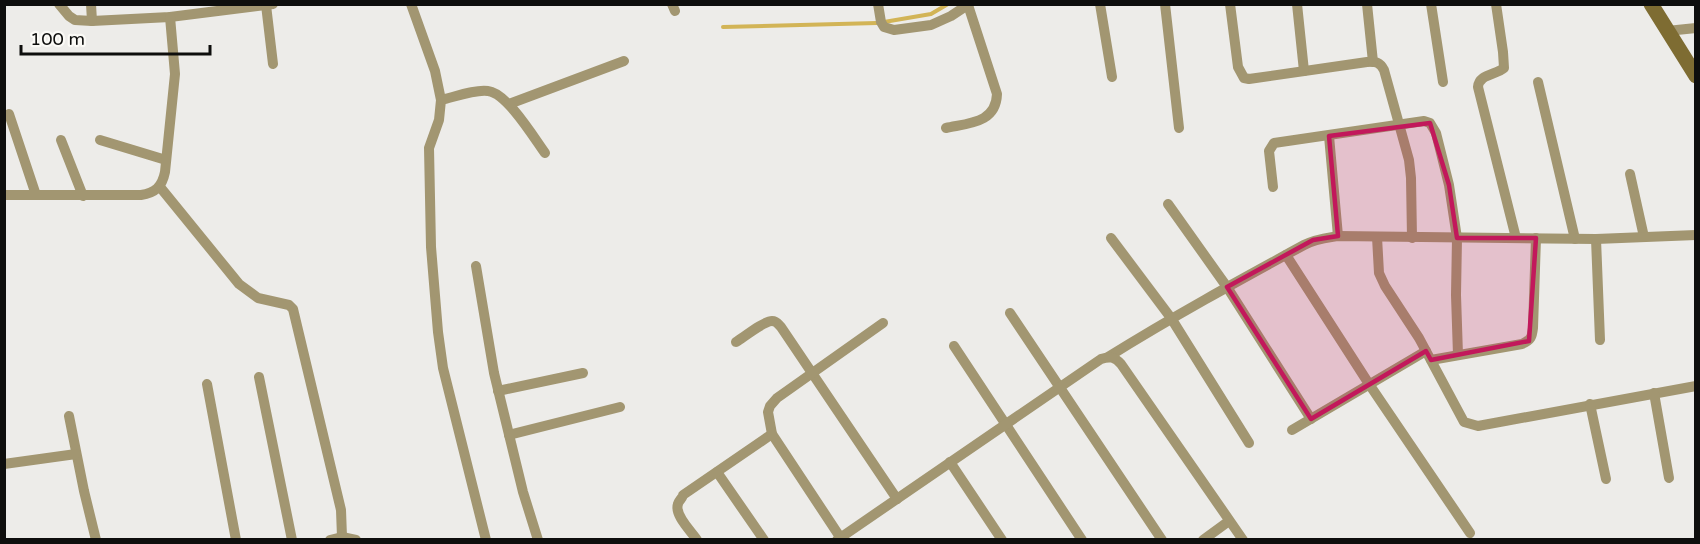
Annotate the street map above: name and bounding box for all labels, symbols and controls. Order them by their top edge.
scale bar [21,18,210,56]
text: 100 m [30,28,85,50]

